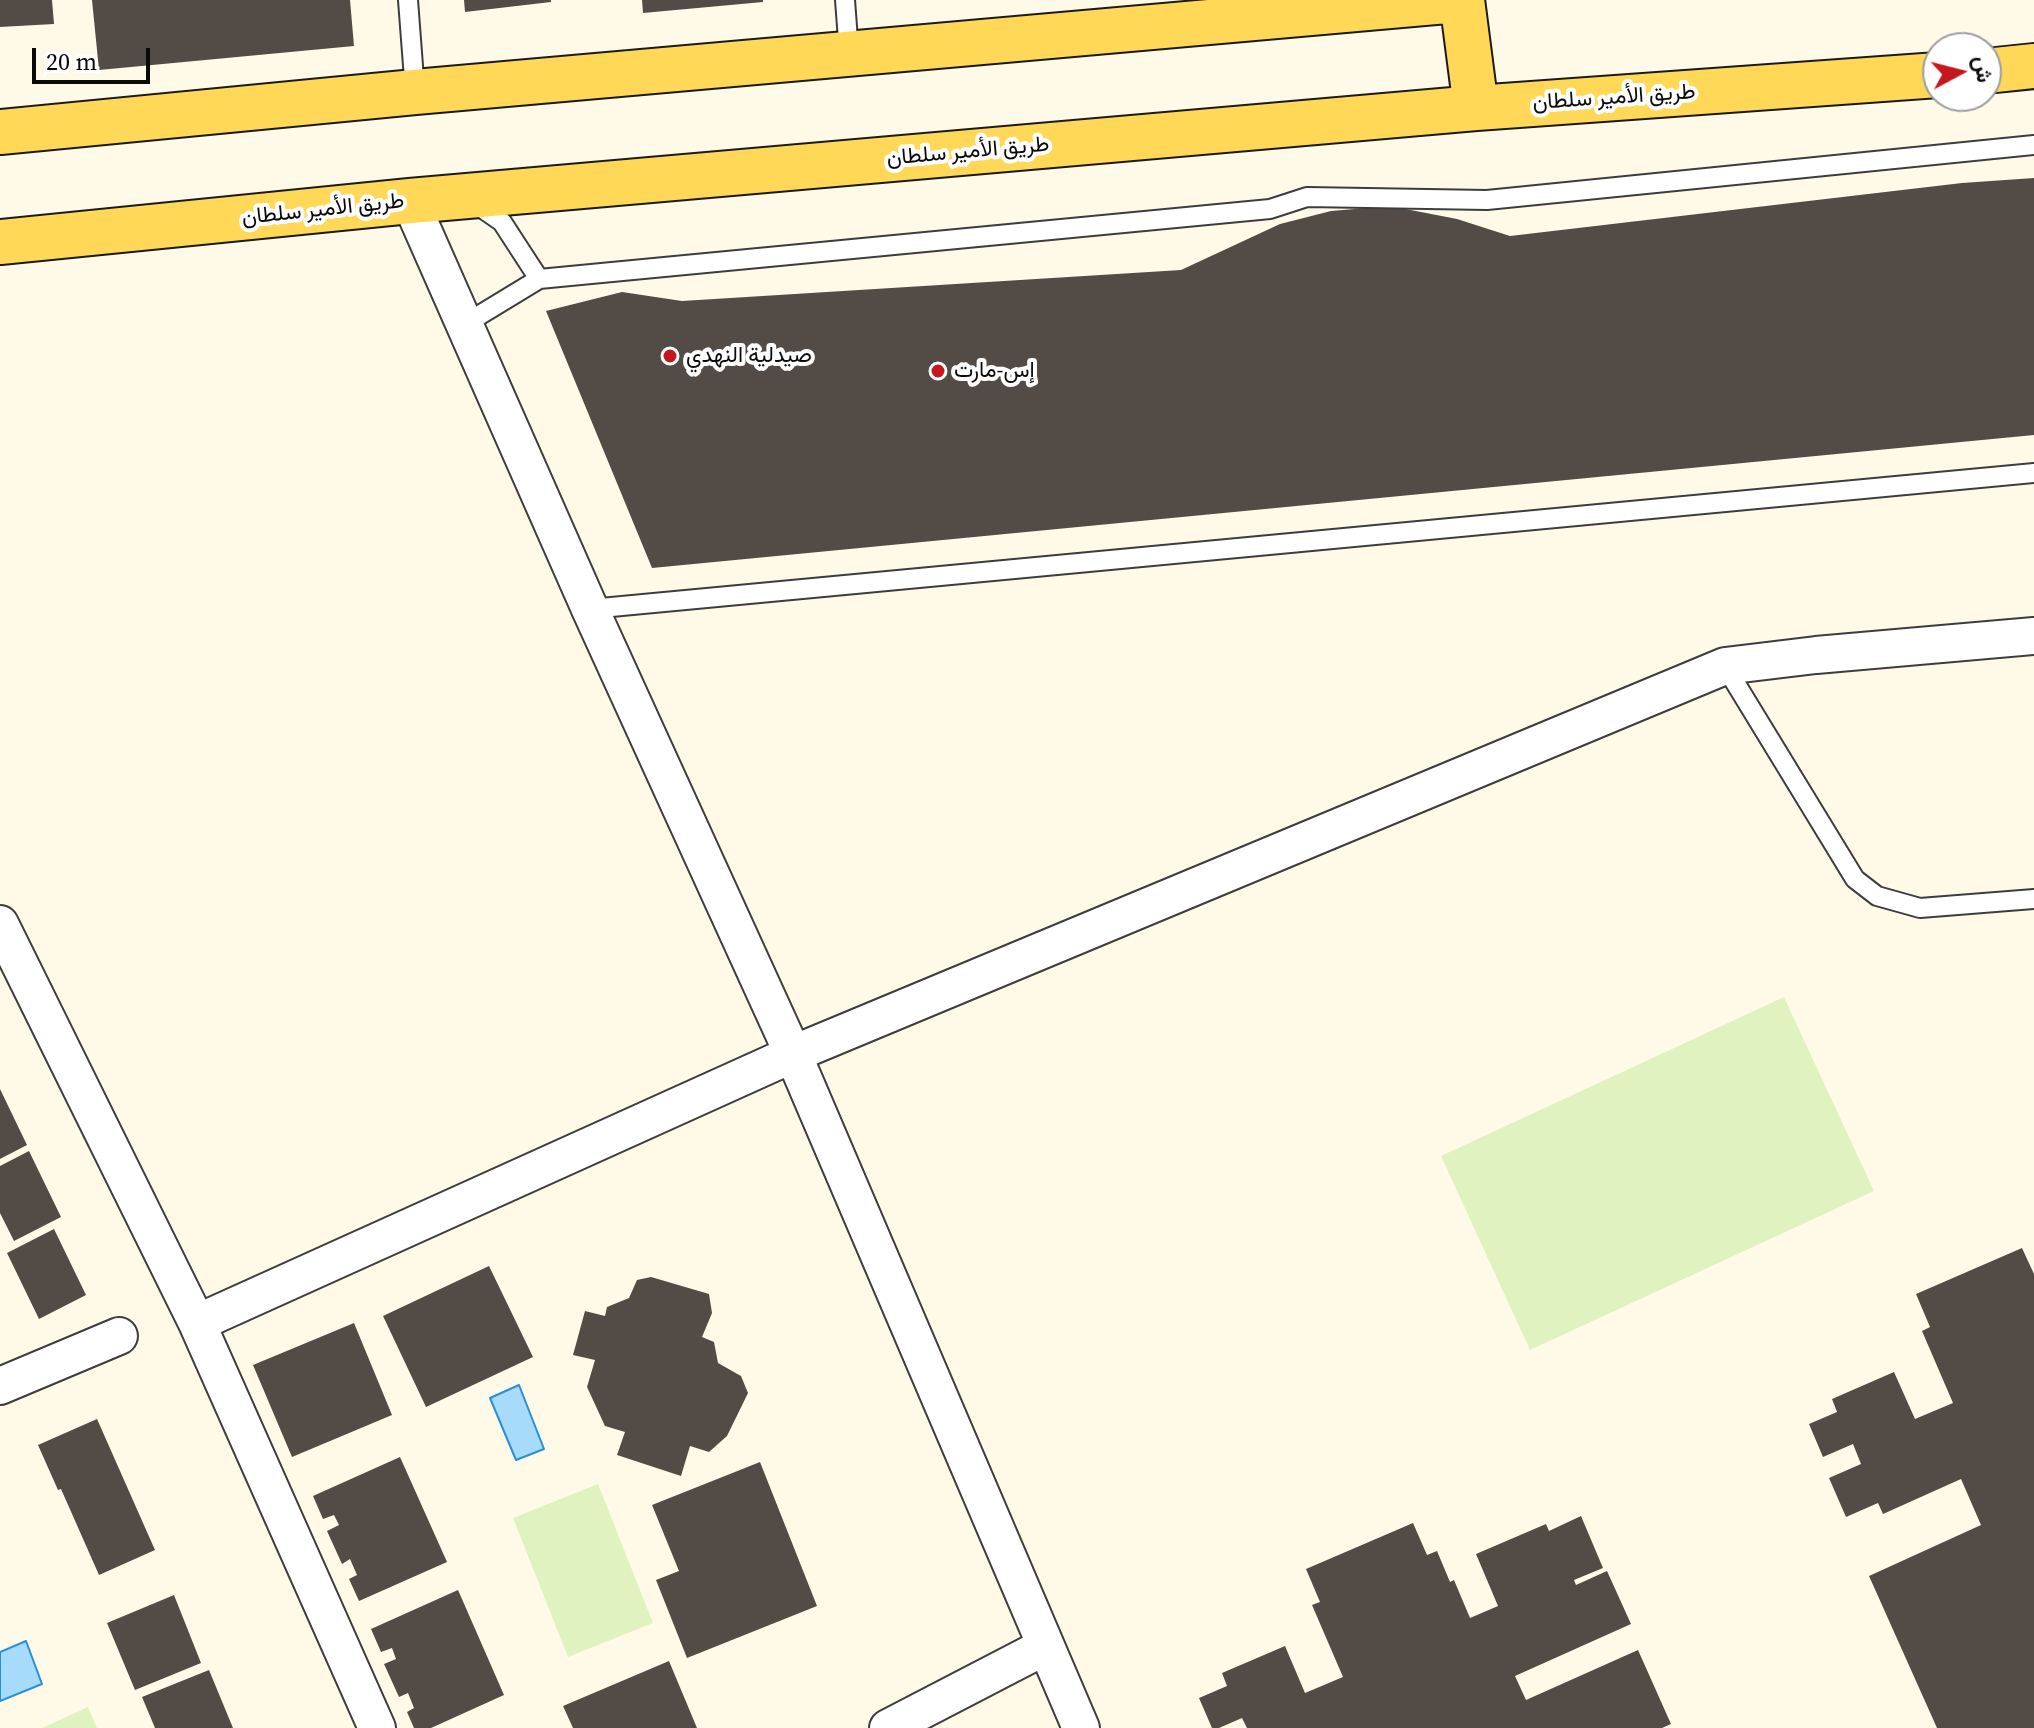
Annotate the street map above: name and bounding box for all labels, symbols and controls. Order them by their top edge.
scale bar [36,32,154,82]
north arrow [1922,32,2002,112]
text: 20 m [46,45,97,78]
text: ش [1967,54,2000,84]
street label: طريق الأمير سلطان [1532,79,1696,117]
street label: طريق الأمير سلطان [886,132,1050,172]
street label: طريق الأمير سلطان [240,188,406,232]
place label: صيدلية النهدي [686,343,812,369]
marker: صيدلية النهدي [661,347,679,365]
place label: إس-مارت [954,358,1035,384]
marker: إس-مارت [929,362,947,380]

